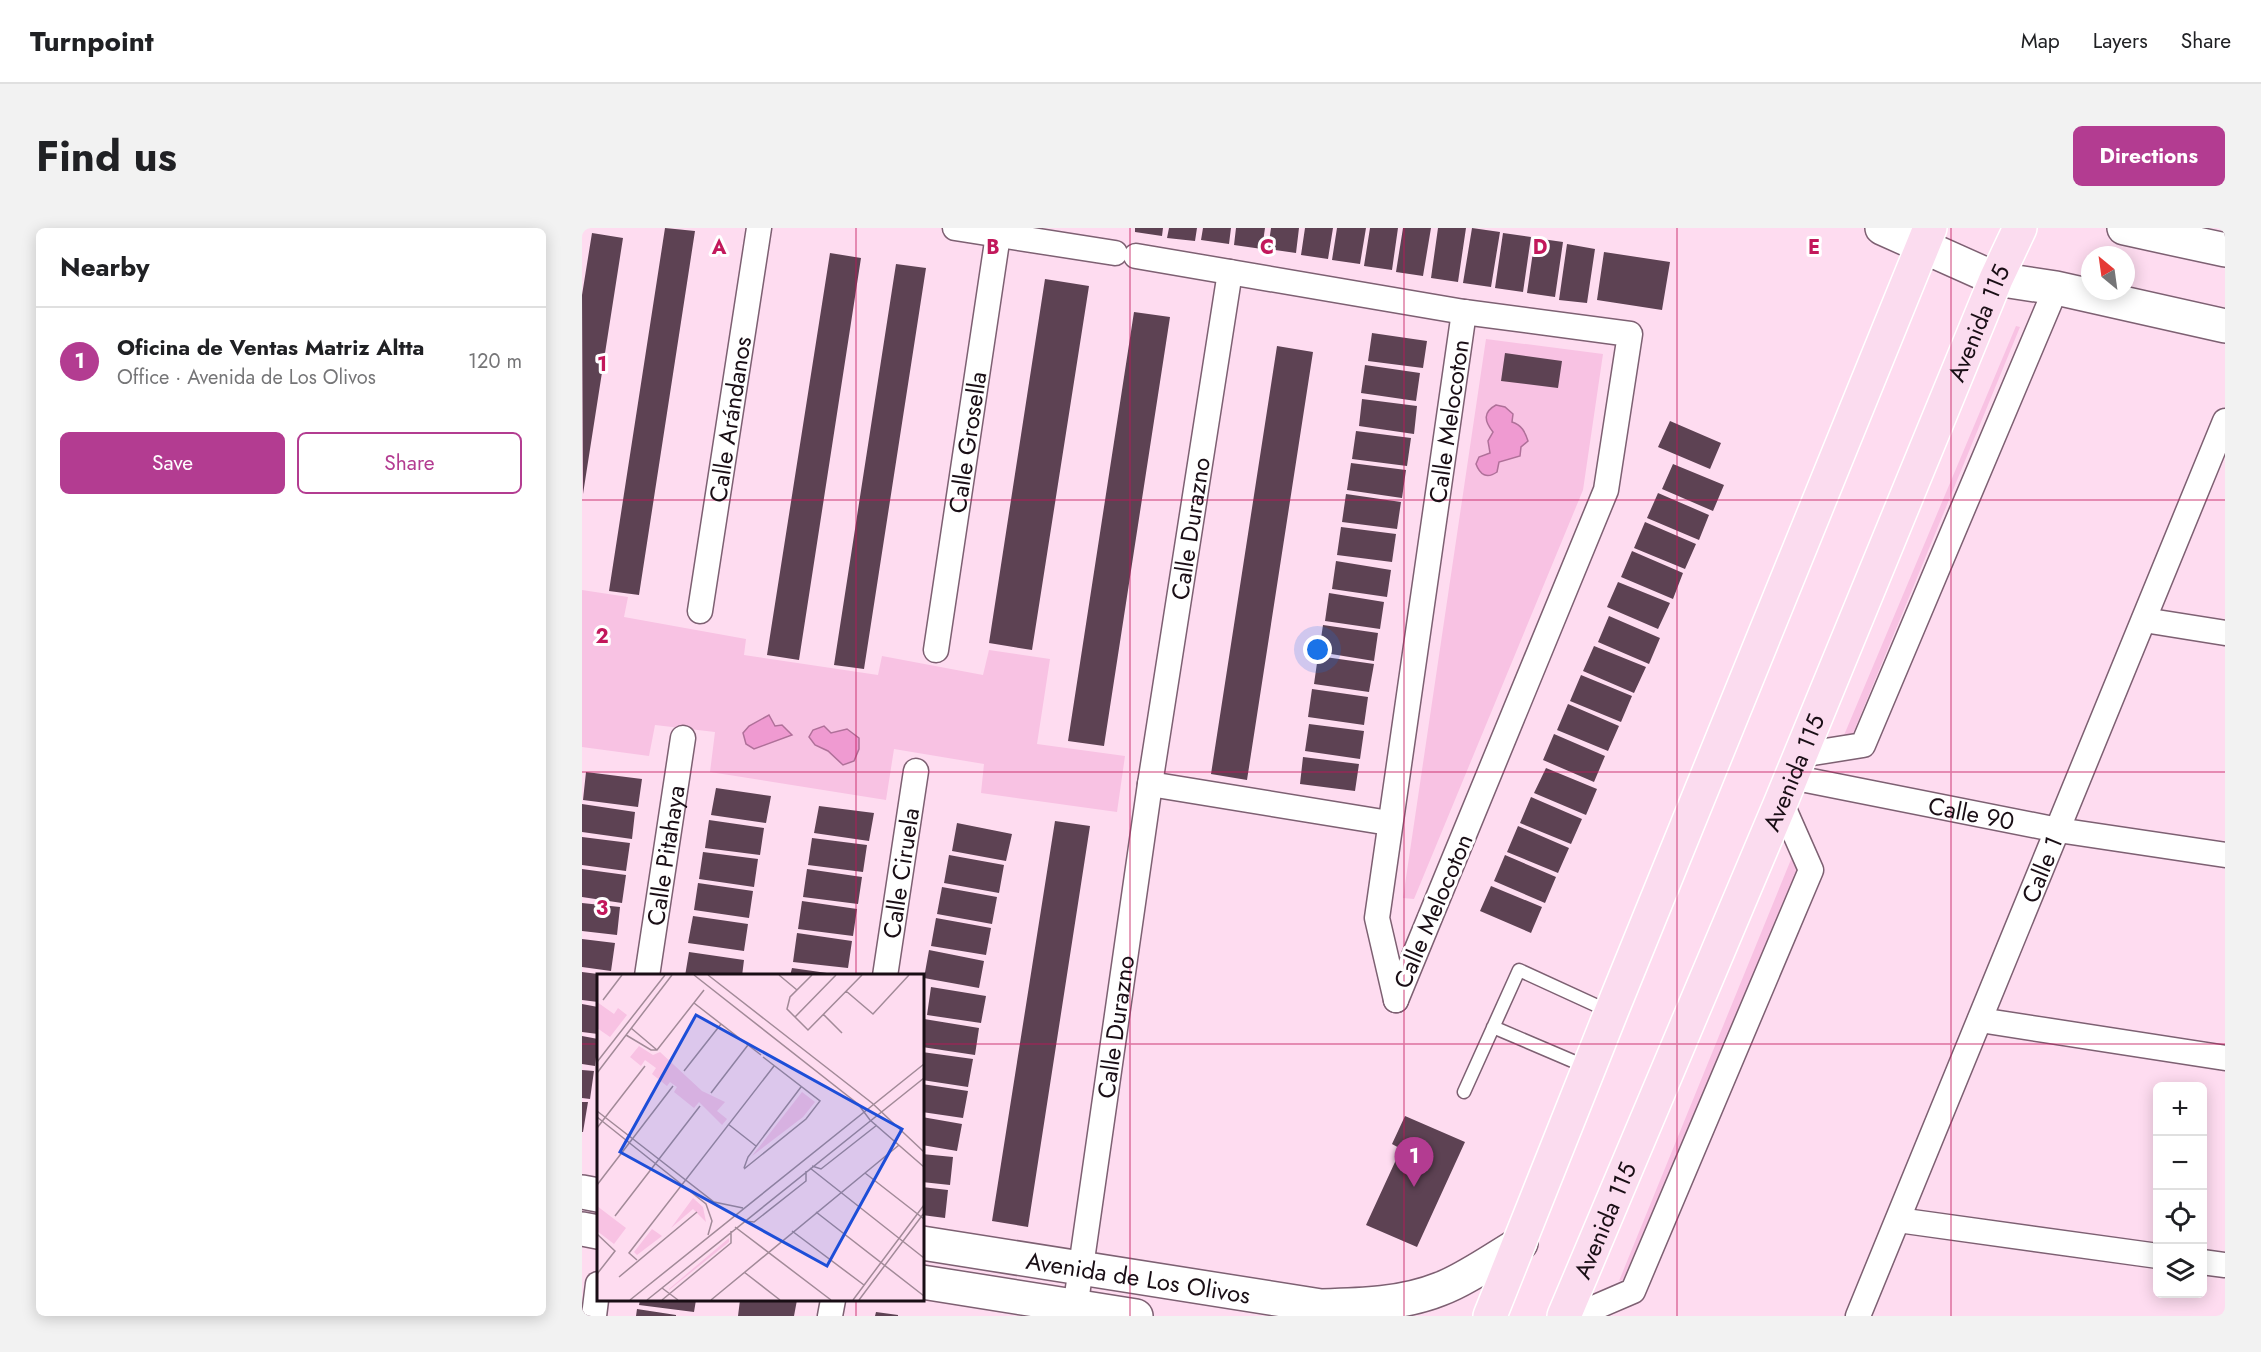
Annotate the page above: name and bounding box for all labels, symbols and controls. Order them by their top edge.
text: Turnpoint [30,21,154,62]
text: Map [2021,26,2060,56]
text: Layers [2093,26,2148,56]
text: Share [2181,26,2231,56]
text: Find us [36,126,177,187]
button: Directions [2073,126,2225,186]
text: A [711,233,727,262]
text: B [986,233,1000,262]
text: C [1260,233,1274,262]
text: D [1533,233,1547,262]
text: E [1808,233,1820,262]
north arrow [2081,246,2135,300]
text: Nearby [60,248,149,286]
street label: Avenida 115 [1938,258,2018,387]
text: Oficina de Ventas Matriz Altta [117,331,424,363]
street label: Calle Arándanos [699,334,760,505]
street label: Calle Melocoton [1419,337,1477,506]
text: 1 [74,347,85,376]
text: 120 m [468,347,522,376]
text: 1 [597,350,607,379]
text: Office · Avenida de Los Olivos [117,363,376,392]
street label: Calle Grosella [939,369,995,516]
button: Save [60,432,285,494]
button: Share [297,432,522,494]
street label: Calle Durazno [1162,455,1218,602]
text: 2 [595,622,609,651]
your location [1303,635,1332,664]
street label: Avenida 115 [1753,708,1833,836]
street label: Calle Pitahaya [637,783,693,928]
street label: Calle 90 [1925,787,2017,838]
street label: Calle Ciruela [873,805,928,941]
street label: Calle Melocoton [1385,828,1481,994]
street label: Calle 1 [2012,830,2071,908]
text: 3 [596,894,608,923]
street label: Calle Durazno [1088,953,1143,1101]
inset map [597,974,924,1301]
map controls [2153,1082,2207,1298]
button: + [2153,1082,2207,1136]
button: − [2153,1136,2207,1190]
pin: 1 [1394,1138,1434,1187]
street label: Avenida 115 [1564,1156,1645,1284]
button: locate [2153,1190,2207,1244]
street label: Avenida de Los Olivos [1024,1242,1253,1312]
button: layers [2153,1244,2207,1298]

